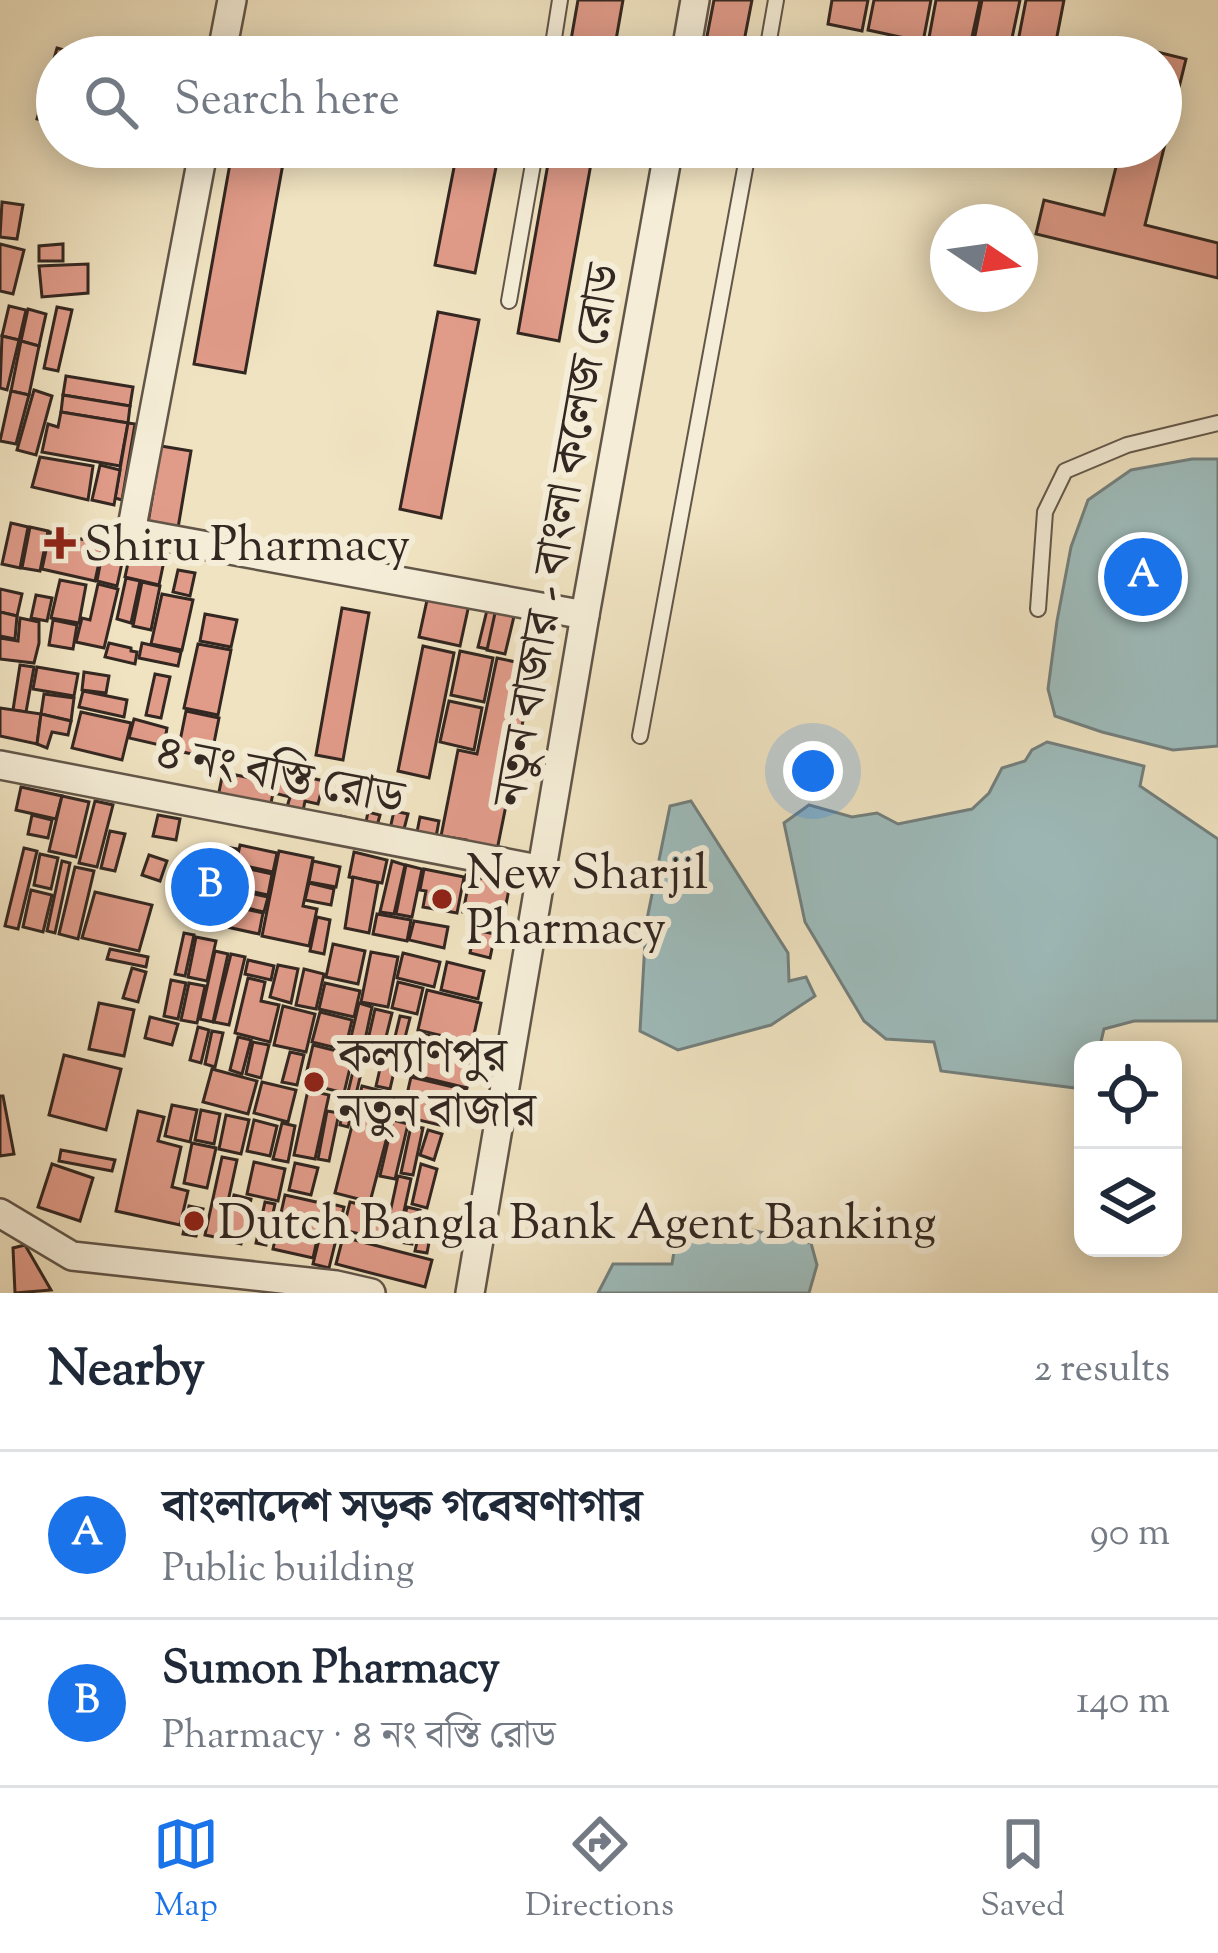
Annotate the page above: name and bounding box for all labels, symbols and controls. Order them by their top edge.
search box [36,36,1182,168]
icon: search [78,69,144,135]
text: Search here [174,70,400,135]
north arrow [930,204,1038,312]
street label: নতুন বাজার - বাংলা কলেজ রোড [478,257,643,815]
place label: Shiru Pharmacy [84,514,410,583]
marker: Shiru Pharmacy [47,530,73,556]
pin: A [1104,532,1182,622]
street label: ৪ নং বস্তি রোড [149,720,411,837]
your location [783,741,843,801]
pin: B [171,842,249,932]
place label: New Sharjil Pharmacy [466,842,708,966]
marker: New Sharjil Pharmacy [429,886,455,912]
place label: কল্যাণপুর নতুন বাজার [336,1025,538,1149]
map controls [1074,1041,1182,1257]
button: locate [1074,1041,1182,1149]
marker: কল্যাণপুর নতুন বাজার [301,1069,327,1095]
button: layers [1074,1149,1182,1257]
place label: Dutch Bangla Bank Agent Banking [218,1192,936,1261]
marker: Dutch Bangla Bank Agent Banking [181,1208,207,1234]
text: Nearby [48,1335,205,1408]
text: 2 results [1034,1343,1170,1399]
text: বাংলাদেশ সড়ক গবেষণাগার [162,1477,643,1542]
text: A [71,1507,103,1563]
text: 90 m [1090,1507,1170,1563]
text: Public building [162,1543,415,1599]
text: Sumon Pharmacy [162,1639,500,1704]
text: B [75,1675,99,1731]
text: 140 m [1076,1675,1170,1731]
text: Pharmacy · ৪ নং বস্তি রোড [162,1710,556,1766]
tab: Map [153,1811,219,1931]
tab: Directions [525,1811,674,1931]
tab: Saved [980,1811,1065,1931]

